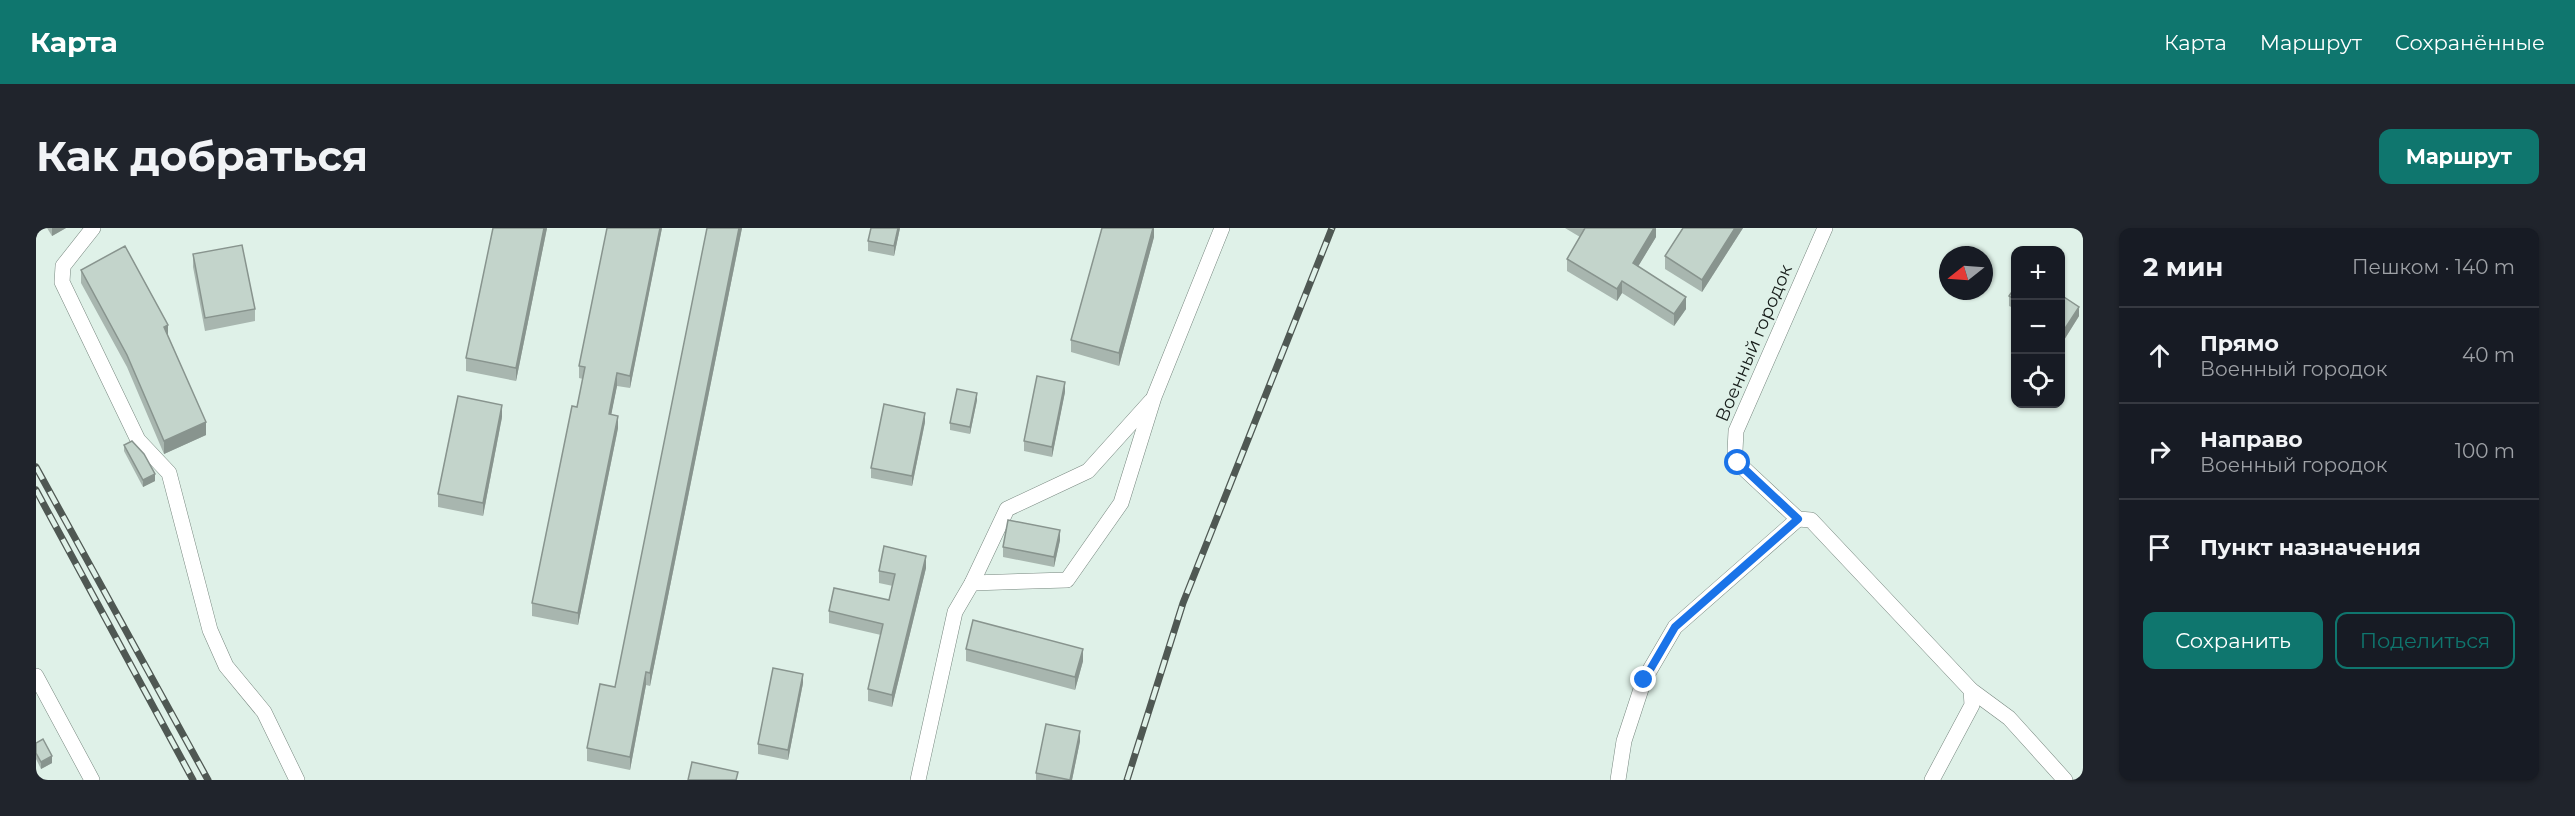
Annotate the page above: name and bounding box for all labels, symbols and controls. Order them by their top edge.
text: Карта [30,25,118,59]
text: Карта [2164,30,2227,55]
text: Маршрут [2260,30,2362,55]
text: Сохранённые [2395,30,2545,55]
button: Маршрут [2379,129,2539,184]
text: Как добраться [36,130,368,182]
north arrow [1939,246,1993,300]
map controls [2011,246,2065,408]
button: + [2011,246,2065,300]
text: 2 мин [2143,251,2223,283]
text: Пешком · 140 m [2352,255,2515,279]
street label: Военный городок [1711,261,1797,425]
button: − [2011,300,2065,354]
text: Прямо [2200,330,2279,357]
icon: ahead [2143,339,2176,372]
text: 40 m [2462,343,2515,367]
button: locate [2011,354,2065,408]
text: Военный городок [2200,357,2387,381]
text: Направо [2200,426,2303,453]
icon: right [2143,435,2176,468]
text: 100 m [2455,439,2515,463]
route start [1724,449,1750,475]
text: Военный городок [2200,453,2387,477]
icon: arrive [2143,531,2176,564]
text: Пункт назначения [2200,534,2421,561]
button: Сохранить [2143,612,2323,669]
button: Поделиться [2335,612,2515,669]
route end [1630,666,1656,692]

